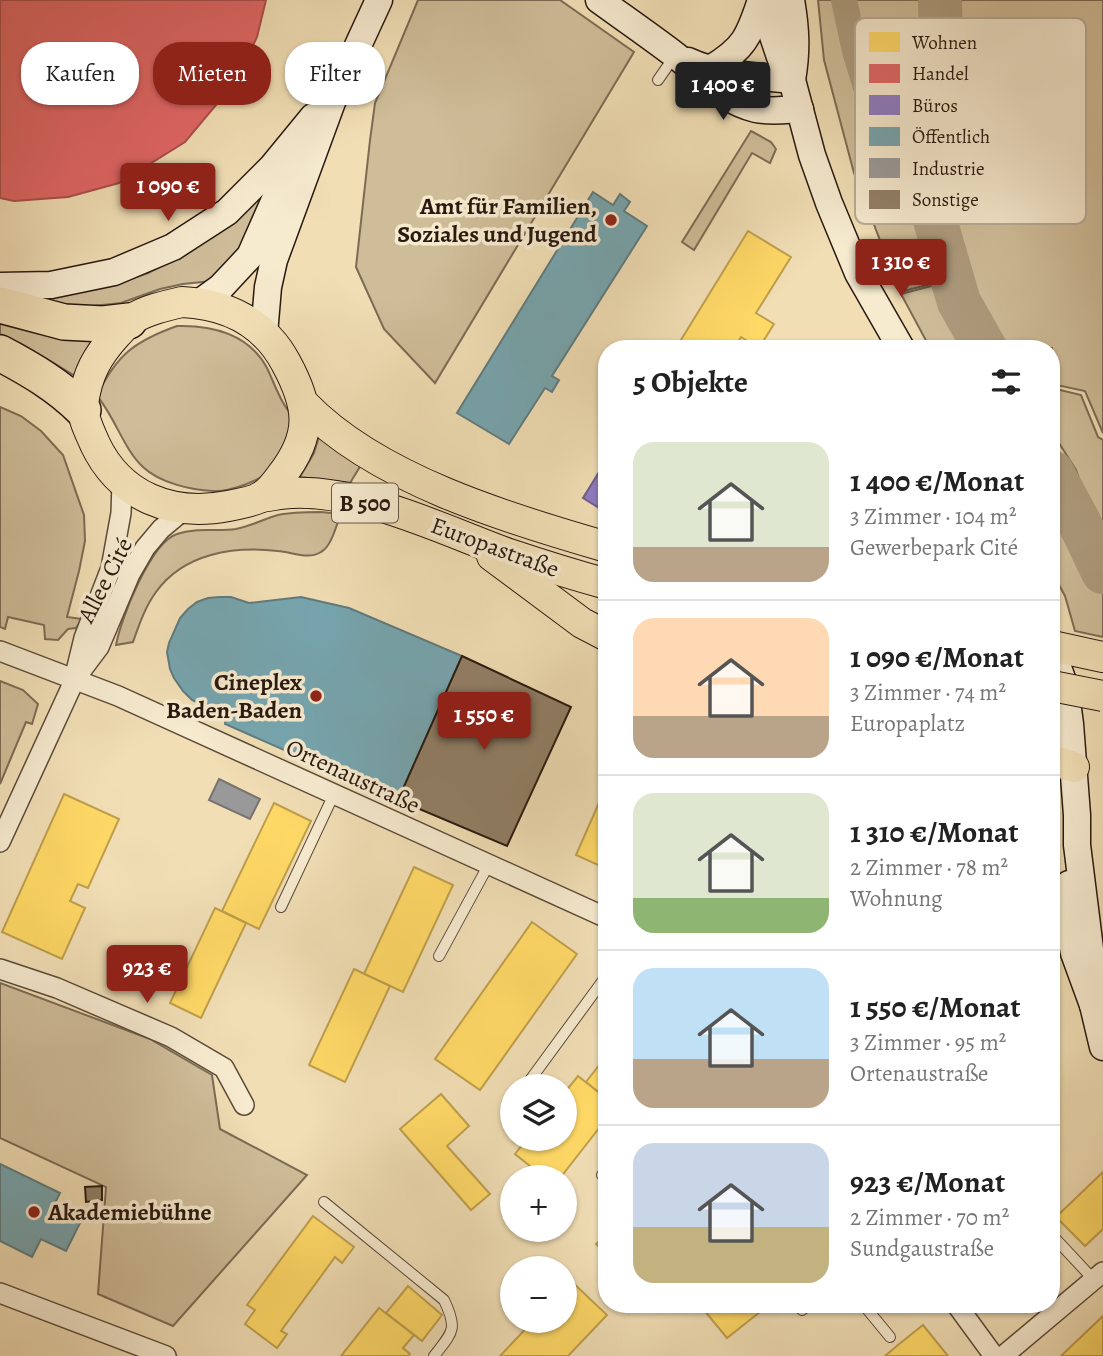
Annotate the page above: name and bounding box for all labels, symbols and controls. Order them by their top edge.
legend [855,18,1086,224]
text: Wohnen [911,30,977,56]
chip: Kaufen [21,42,139,105]
chip: Mieten [153,42,271,105]
chip: Filter [285,42,385,105]
text: Handel [912,61,969,87]
pin: 1 400 € [658,62,788,122]
text: 1 400 € [691,69,755,100]
text: Büros [912,93,958,119]
text: Öffentlich [912,124,990,150]
text: Industrie [912,156,985,182]
pin: 1 090 € [103,164,233,223]
text: 1 090 € [136,170,200,201]
text: Sonstige [912,187,979,213]
place label: Amt für Familien, Soziales und Jugend [397,190,597,250]
marker: Amt für Familien, Soziales und Jugend [603,212,619,228]
pin: 1 310 € [836,240,966,299]
text: 1 310 € [871,246,931,277]
text: 5 Objekte [633,362,748,402]
icon: filters [987,363,1025,401]
text: 1 400 €/Monat [850,461,1024,501]
icon: home [689,470,773,554]
road number: B 500 [332,484,398,523]
text: 3 Zimmer · 104 m² [850,501,1017,532]
street label: Europastraße [427,509,563,585]
street label: Allee Cité [70,532,140,629]
text: Gewerbepark Cité [850,532,1018,563]
text: 1 090 €/Monat [850,637,1024,677]
icon: home [689,646,773,730]
place label: Cineplex Baden-Baden [166,666,303,726]
text: 3 Zimmer · 74 m² [850,677,1006,708]
marker: Cineplex Baden-Baden [308,688,324,704]
pin: 1 550 € [419,692,549,752]
text: 1 550 € [454,699,514,730]
text: Europaplatz [850,708,965,739]
street label: Ortenaustraße [281,731,425,821]
text: 1 310 €/Monat [850,812,1019,852]
icon: home [689,821,773,905]
text: 2 Zimmer · 78 m² [850,852,1008,883]
text: Wohnung [850,883,943,914]
pin: 923 € [98,946,196,1005]
text: 923 € [123,952,171,983]
text: 1 550 €/Monat [850,987,1021,1027]
icon: home [689,996,773,1080]
text: 3 Zimmer · 95 m² [850,1027,1006,1058]
text: Ortenaustraße [850,1058,988,1089]
map controls [500,1074,577,1333]
button: layers [500,1074,577,1151]
text: 923 €/Monat [850,1162,1005,1202]
button: + [500,1165,577,1242]
icon: home [689,1171,773,1255]
place label: Akademiebühne [47,1196,212,1228]
text: 2 Zimmer · 70 m² [850,1202,1009,1233]
marker: Akademiebühne [26,1204,42,1220]
text: Sundgaustraße [850,1233,994,1264]
button: − [500,1256,577,1333]

